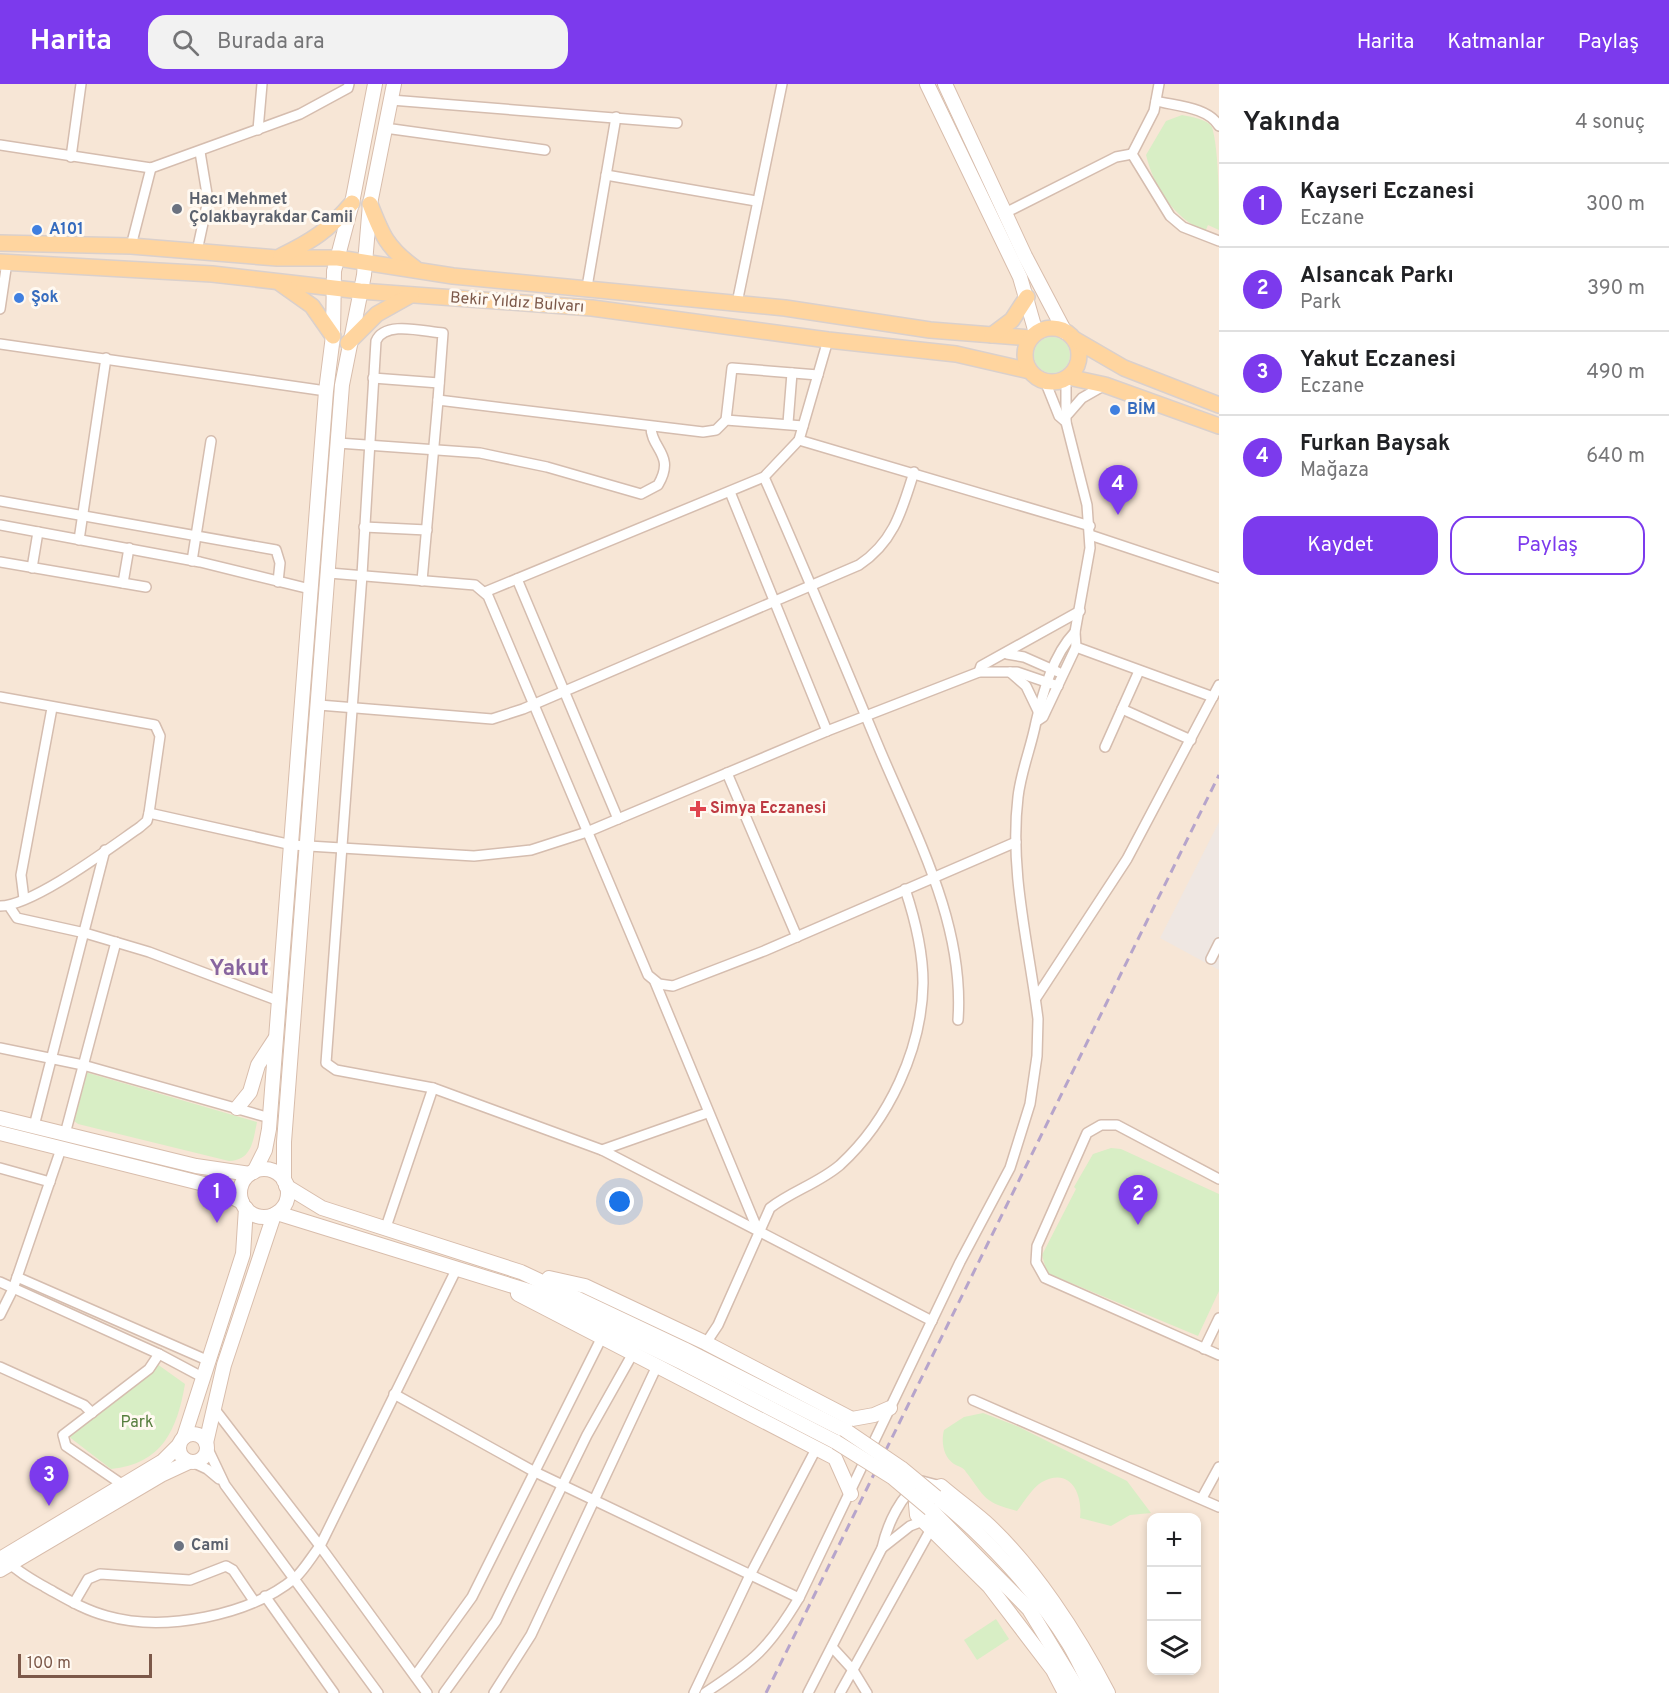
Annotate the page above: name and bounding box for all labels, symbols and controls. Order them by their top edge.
search box [148,15,568,69]
text: Harita [30,24,112,60]
icon: search [169,26,202,59]
text: Burada ara [217,29,325,56]
text: Harita [1357,29,1414,56]
text: Katmanlar [1447,29,1545,56]
text: Paylaş [1578,29,1639,56]
text: Yakında [1243,107,1340,140]
text: 4 sonuç [1575,110,1645,136]
text: Kayseri Eczanesi [1300,179,1474,206]
place label: Hacı Mehmet Çolakbayrakdar Camii [189,190,353,228]
text: 1 [1259,192,1267,218]
text: 300 m [1586,192,1645,218]
marker: Hacı Mehmet Çolakbayrakdar Camii [170,202,184,216]
text: Eczane [1300,206,1364,232]
place label: A101 [49,220,84,240]
marker: A101 [30,223,44,237]
text: Alsancak Parkı [1300,263,1454,290]
text: 2 [1256,276,1269,302]
text: 390 m [1587,276,1645,302]
place label: Şok [31,288,59,308]
street label: Bekir Yıldız Bulvarı [449,288,585,318]
text: Park [1300,290,1341,316]
marker: Şok [12,291,26,305]
text: Yakut Eczanesi [1300,347,1456,374]
text: 3 [1257,360,1269,386]
text: 490 m [1587,360,1645,386]
text: Eczane [1300,374,1364,400]
place label: BİM [1127,398,1156,420]
marker: BİM [1108,403,1122,417]
text: Furkan Baysak [1300,431,1450,458]
text: 4 [1256,444,1269,470]
text: 640 m [1586,444,1645,470]
text: Mağaza [1300,458,1369,484]
pin: 4 [1098,466,1138,515]
button: Kaydet [1243,516,1438,575]
button: Paylaş [1450,516,1645,575]
place label: Simya Eczanesi [710,799,826,819]
marker: Simya Eczanesi [691,802,705,816]
district label: Yakut [209,956,269,983]
pin: 1 [198,1174,236,1223]
pin: 2 [1118,1176,1158,1225]
your location [605,1187,634,1216]
park label: Park [120,1413,154,1433]
pin: 3 [29,1456,68,1506]
map controls [1147,1513,1201,1675]
button: + [1147,1513,1201,1567]
place label: Cami [191,1536,229,1556]
marker: Cami [172,1539,186,1553]
button: − [1147,1567,1201,1621]
button: layers [1147,1621,1201,1675]
scale bar [18,1651,152,1678]
text: 100 m [27,1654,71,1674]

